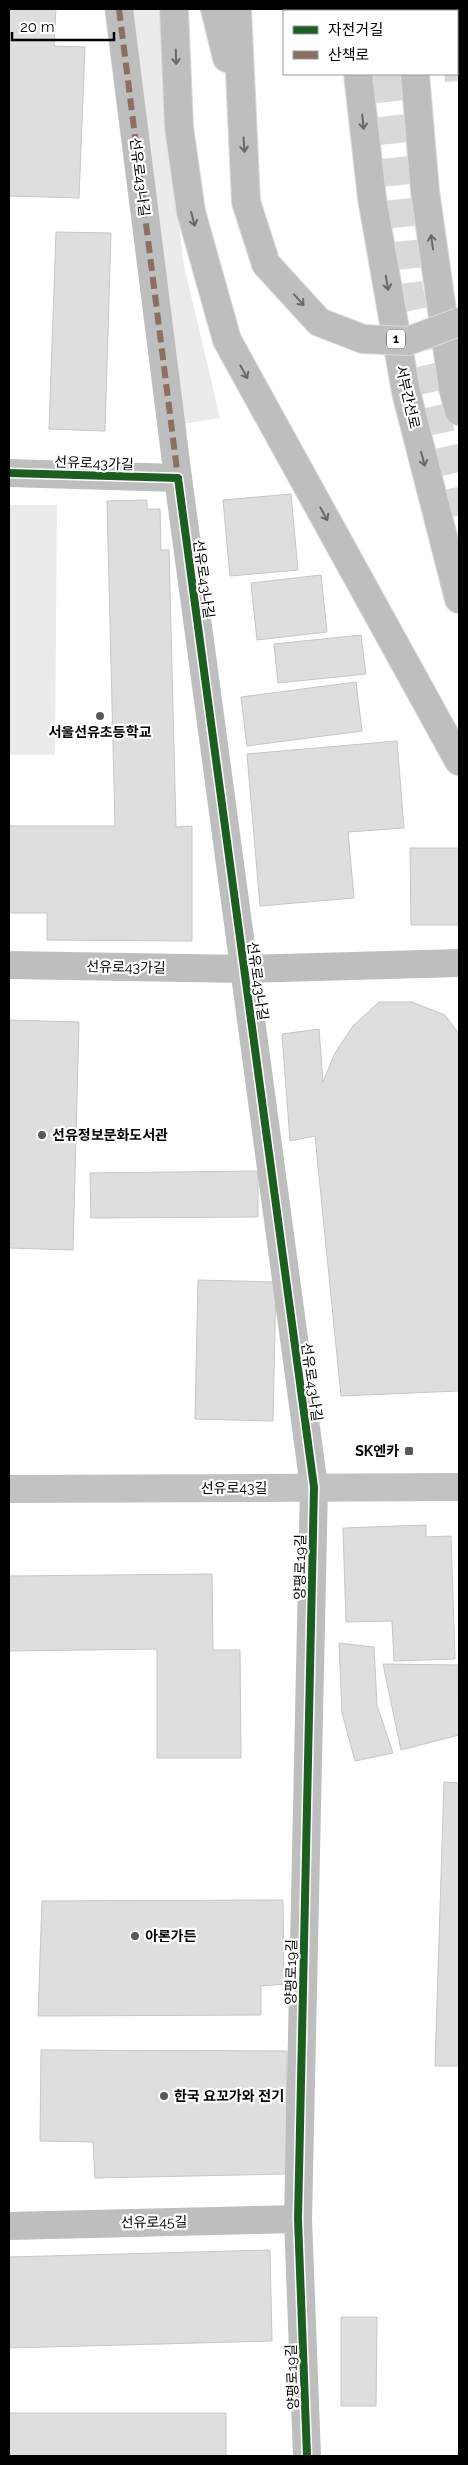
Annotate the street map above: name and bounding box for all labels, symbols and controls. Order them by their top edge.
scale bar [12,10,115,42]
legend [283,10,458,75]
text: 20 m [20,18,55,36]
text: 자전거길 [328,21,383,39]
text: 산책로 [328,46,369,64]
one-way arrow [171,49,180,65]
one-way arrow [358,114,368,130]
street label: 선유로43나길 [127,137,153,217]
one-way arrow [239,137,248,153]
one-way arrow [189,210,198,226]
one-way arrow [427,234,437,250]
one-way arrow [382,275,392,291]
one-way arrow [293,293,305,306]
road number: 1 [387,329,405,348]
one-way arrow [240,364,250,379]
street label: 서부간선로 [393,364,423,430]
one-way arrow [419,451,428,467]
street label: 선유로43가길 [54,454,134,472]
one-way arrow [319,506,329,521]
street label: 선유로43나길 [191,539,217,619]
marker: 서울선유초등학교 [94,710,106,722]
place label: 서울선유초등학교 [48,724,152,740]
street label: 선유로43나길 [245,941,271,1021]
street label: 선유로43가길 [86,958,166,976]
place label: 선유정보문화도서관 [52,1127,168,1143]
marker: 선유정보문화도서관 [36,1129,48,1141]
street label: 선유로43나길 [299,1342,325,1422]
place label: SK엔카 [355,1443,399,1459]
marker: SK엔카 [403,1445,415,1457]
street label: 선유로43길 [201,1480,267,1496]
street label: 양평로19길 [291,1534,309,1600]
place label: 아론가든 [145,1928,197,1944]
marker: 아론가든 [129,1930,141,1942]
street label: 양평로19길 [282,1939,300,2005]
place label: 한국 요꼬가와 전기 [174,2088,284,2104]
marker: 한국 요꼬가와 전기 [158,2090,170,2102]
street label: 선유로45길 [120,2213,188,2231]
street label: 양평로19길 [283,2344,301,2410]

